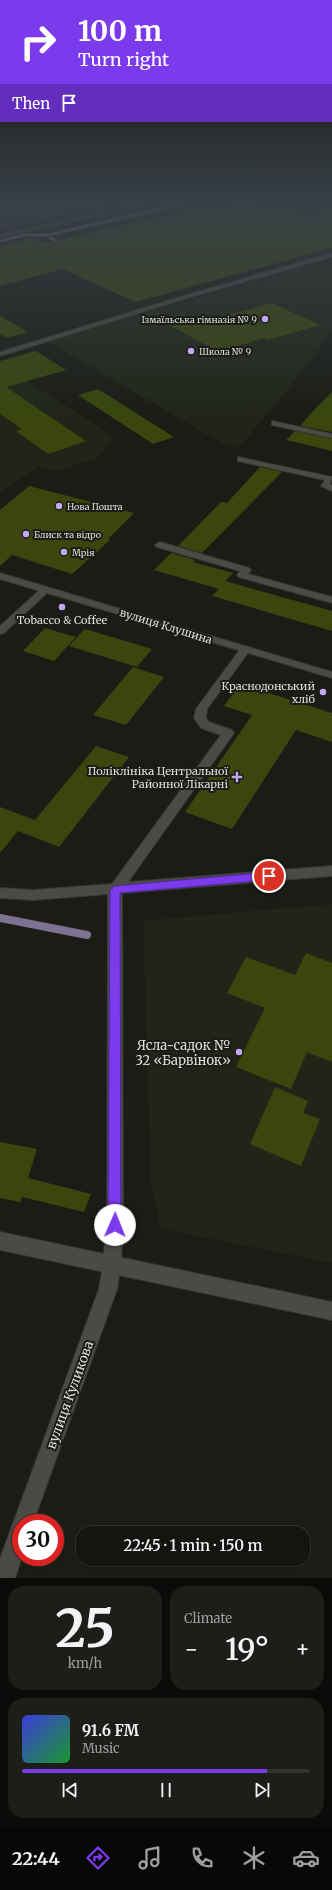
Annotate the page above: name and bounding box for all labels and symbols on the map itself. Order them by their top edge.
place label: Ізмаїльська гімназія № 9 [142,314,257,325]
marker: Ізмаїльська гімназія № 9 [260,314,270,324]
marker: Школа № 9 [186,346,196,356]
place label: Школа № 9 [199,346,251,357]
marker: Нова Пошта [54,501,64,511]
place label: Нова Пошта [67,501,123,512]
marker: Блиск та відро [21,529,31,539]
place label: Блиск та відро [34,529,101,540]
marker: Мрія [59,547,69,557]
place label: Мрія [72,547,95,558]
marker: Tobacco & Coffee [57,602,67,612]
street label: вулиця Клушина [118,605,214,647]
place label: Tobacco & Coffee [17,613,108,627]
place label: Краснодонський хліб [221,679,316,706]
marker: Краснодонський хліб [318,687,328,697]
place label: Поліклініка Центральної Районної Лікарні [88,764,228,791]
marker: Поліклініка Центральної Районної Лікарні [231,771,243,783]
pin [252,859,286,893]
place label: Ясла-садок № 32 «Барвінок» [136,1037,231,1069]
marker: Ясла-садок № 32 «Барвінок» [234,1047,244,1057]
position arrow [94,1204,136,1246]
street label: вулиця Куликова [43,1339,97,1451]
speed limit sign: 30 [12,1514,64,1566]

